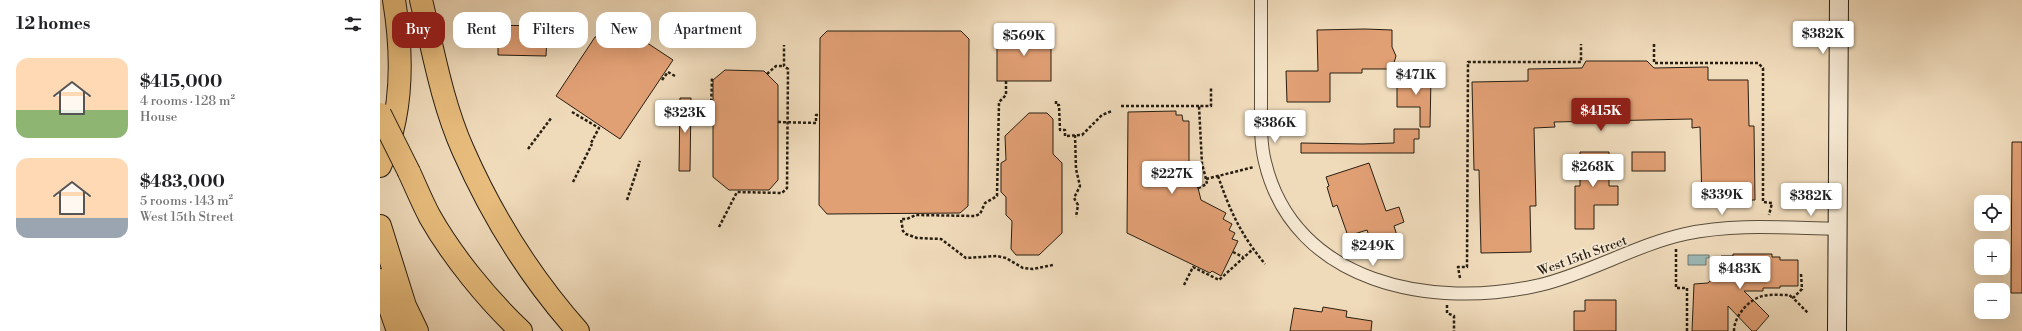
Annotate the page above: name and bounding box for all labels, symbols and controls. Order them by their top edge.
chip: Buy [392,12,445,48]
chip: Rent [453,12,511,48]
chip: Filters [519,12,588,48]
chip: New [596,12,651,48]
chip: Apartment [659,12,756,48]
text: 12 homes [16,13,90,35]
icon: filters [342,13,364,35]
pin: $382K [1795,21,1851,55]
pin: $569K [996,23,1052,57]
text: $382K [1802,26,1844,42]
text: $569K [1003,28,1045,44]
pin: $471K [1388,62,1444,96]
text: $471K [1396,67,1436,83]
text: $415,000 [140,71,222,93]
icon: home [48,74,96,122]
text: 4 rooms · 128 m² [140,93,235,109]
pin: $415K [1573,98,1629,132]
pin: $323K [657,100,713,134]
text: $415K [1580,103,1622,119]
text: $323K [664,105,706,121]
text: House [140,109,177,125]
pin: $386K [1247,110,1303,144]
text: $386K [1254,115,1296,131]
pin: $268K [1565,154,1621,188]
text: $268K [1572,159,1614,175]
pin: $227K [1144,161,1200,195]
text: $227K [1151,166,1193,182]
text: $483,000 [140,171,225,193]
icon: home [48,174,96,222]
pin: $339K [1694,182,1750,216]
pin: $382K [1783,183,1839,217]
text: $339K [1701,187,1743,203]
text: $382K [1790,188,1832,204]
text: 5 rooms · 143 m² [140,193,233,209]
map controls [1974,195,2010,319]
button: locate [1974,195,2010,231]
text: West 15th Street [140,209,234,225]
street label: West 15th Street [1535,232,1630,280]
pin: $249K [1345,233,1401,267]
text: $249K [1351,238,1395,254]
button: + [1974,239,2010,275]
pin: $483K [1712,256,1768,290]
text: $483K [1718,261,1762,277]
button: − [1974,283,2010,319]

